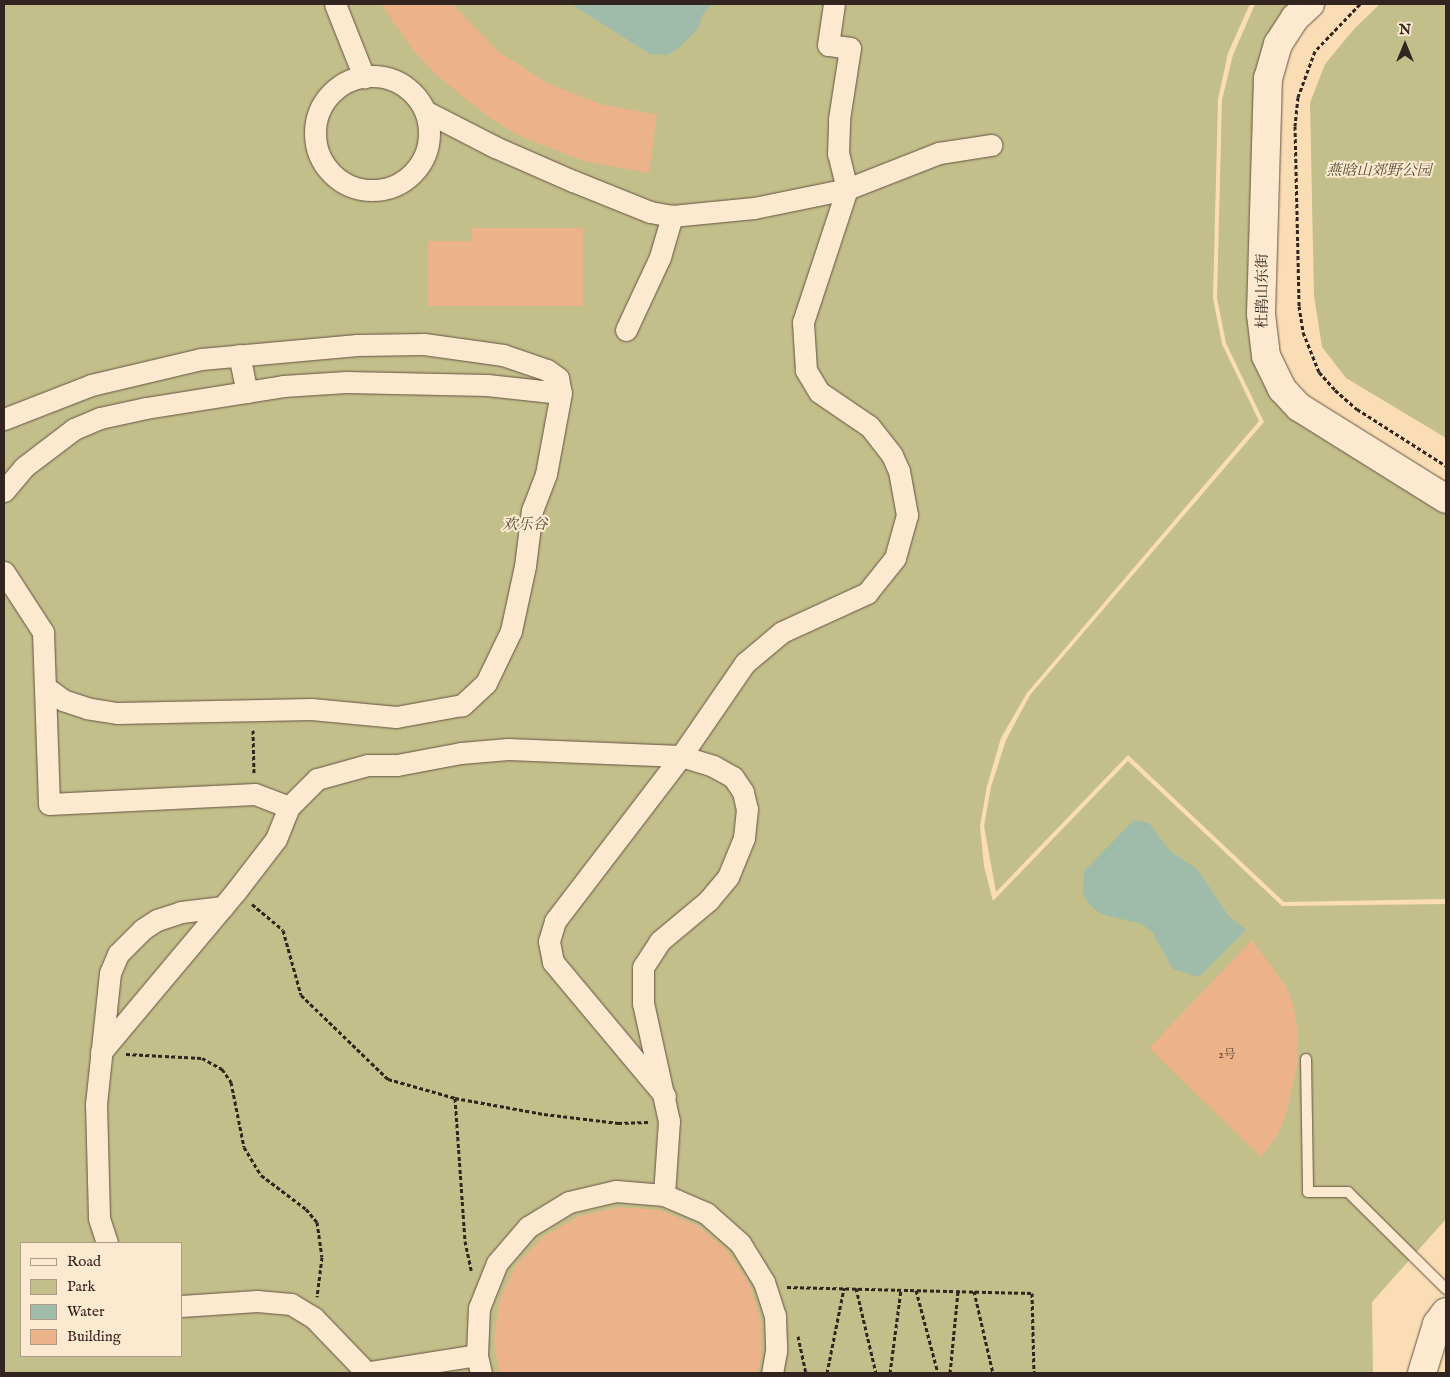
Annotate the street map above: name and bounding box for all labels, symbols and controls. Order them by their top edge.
north arrow [1380,20,1430,70]
text: N [1399,21,1411,39]
park label: 燕晗山郊野公园 [1327,162,1431,180]
street label: 杜鹃山东街 [1254,254,1272,328]
park label: 欢乐谷 [503,516,547,534]
house number: 2号 [1218,1048,1236,1062]
legend [20,1242,182,1357]
text: Road [67,1252,101,1271]
text: Park [67,1277,96,1296]
text: Water [67,1302,104,1321]
text: Building [67,1327,121,1346]

